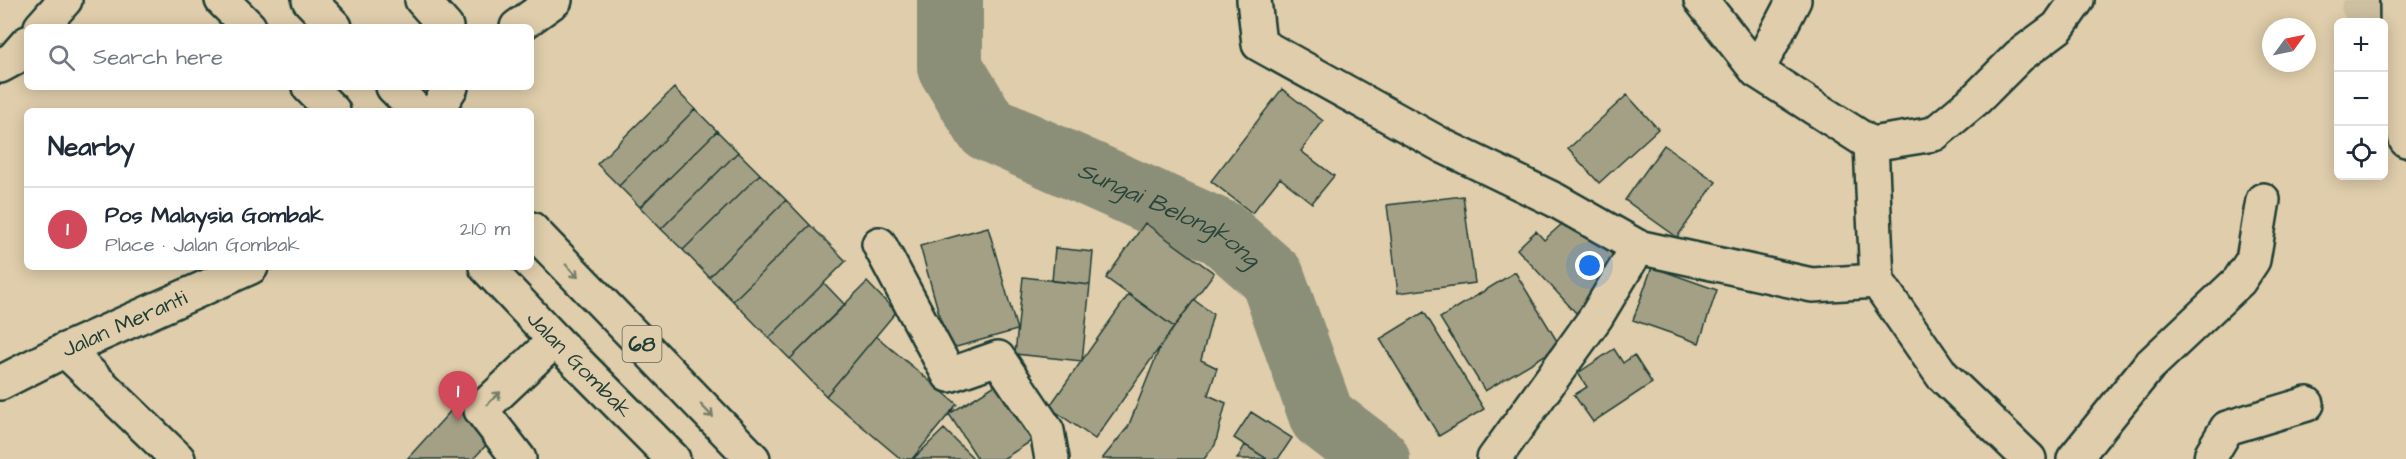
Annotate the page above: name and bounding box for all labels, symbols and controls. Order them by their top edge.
north arrow [2262,18,2316,72]
map controls [2334,18,2388,180]
button: + [2334,18,2388,72]
search box [24,24,534,90]
icon: search [45,41,78,74]
text: Search here [93,42,223,73]
button: − [2334,72,2388,126]
button: locate [2334,126,2388,180]
text: Nearby [48,129,135,165]
water label: Sungai Belongkong [1072,154,1268,277]
text: Pos Malaysia Gombak [105,200,324,231]
text: 1 [66,215,69,243]
text: 210 m [460,215,510,243]
text: Place · Jalan Gombak [105,231,300,259]
your location [1575,251,1604,280]
one-way arrow [564,263,579,278]
street label: Jalan Meranti [57,282,192,365]
street label: Jalan Gombak [520,304,640,425]
road number: 68 [622,326,662,362]
pin: 1 [438,372,478,421]
one-way arrow [486,391,501,405]
one-way arrow [700,404,714,419]

